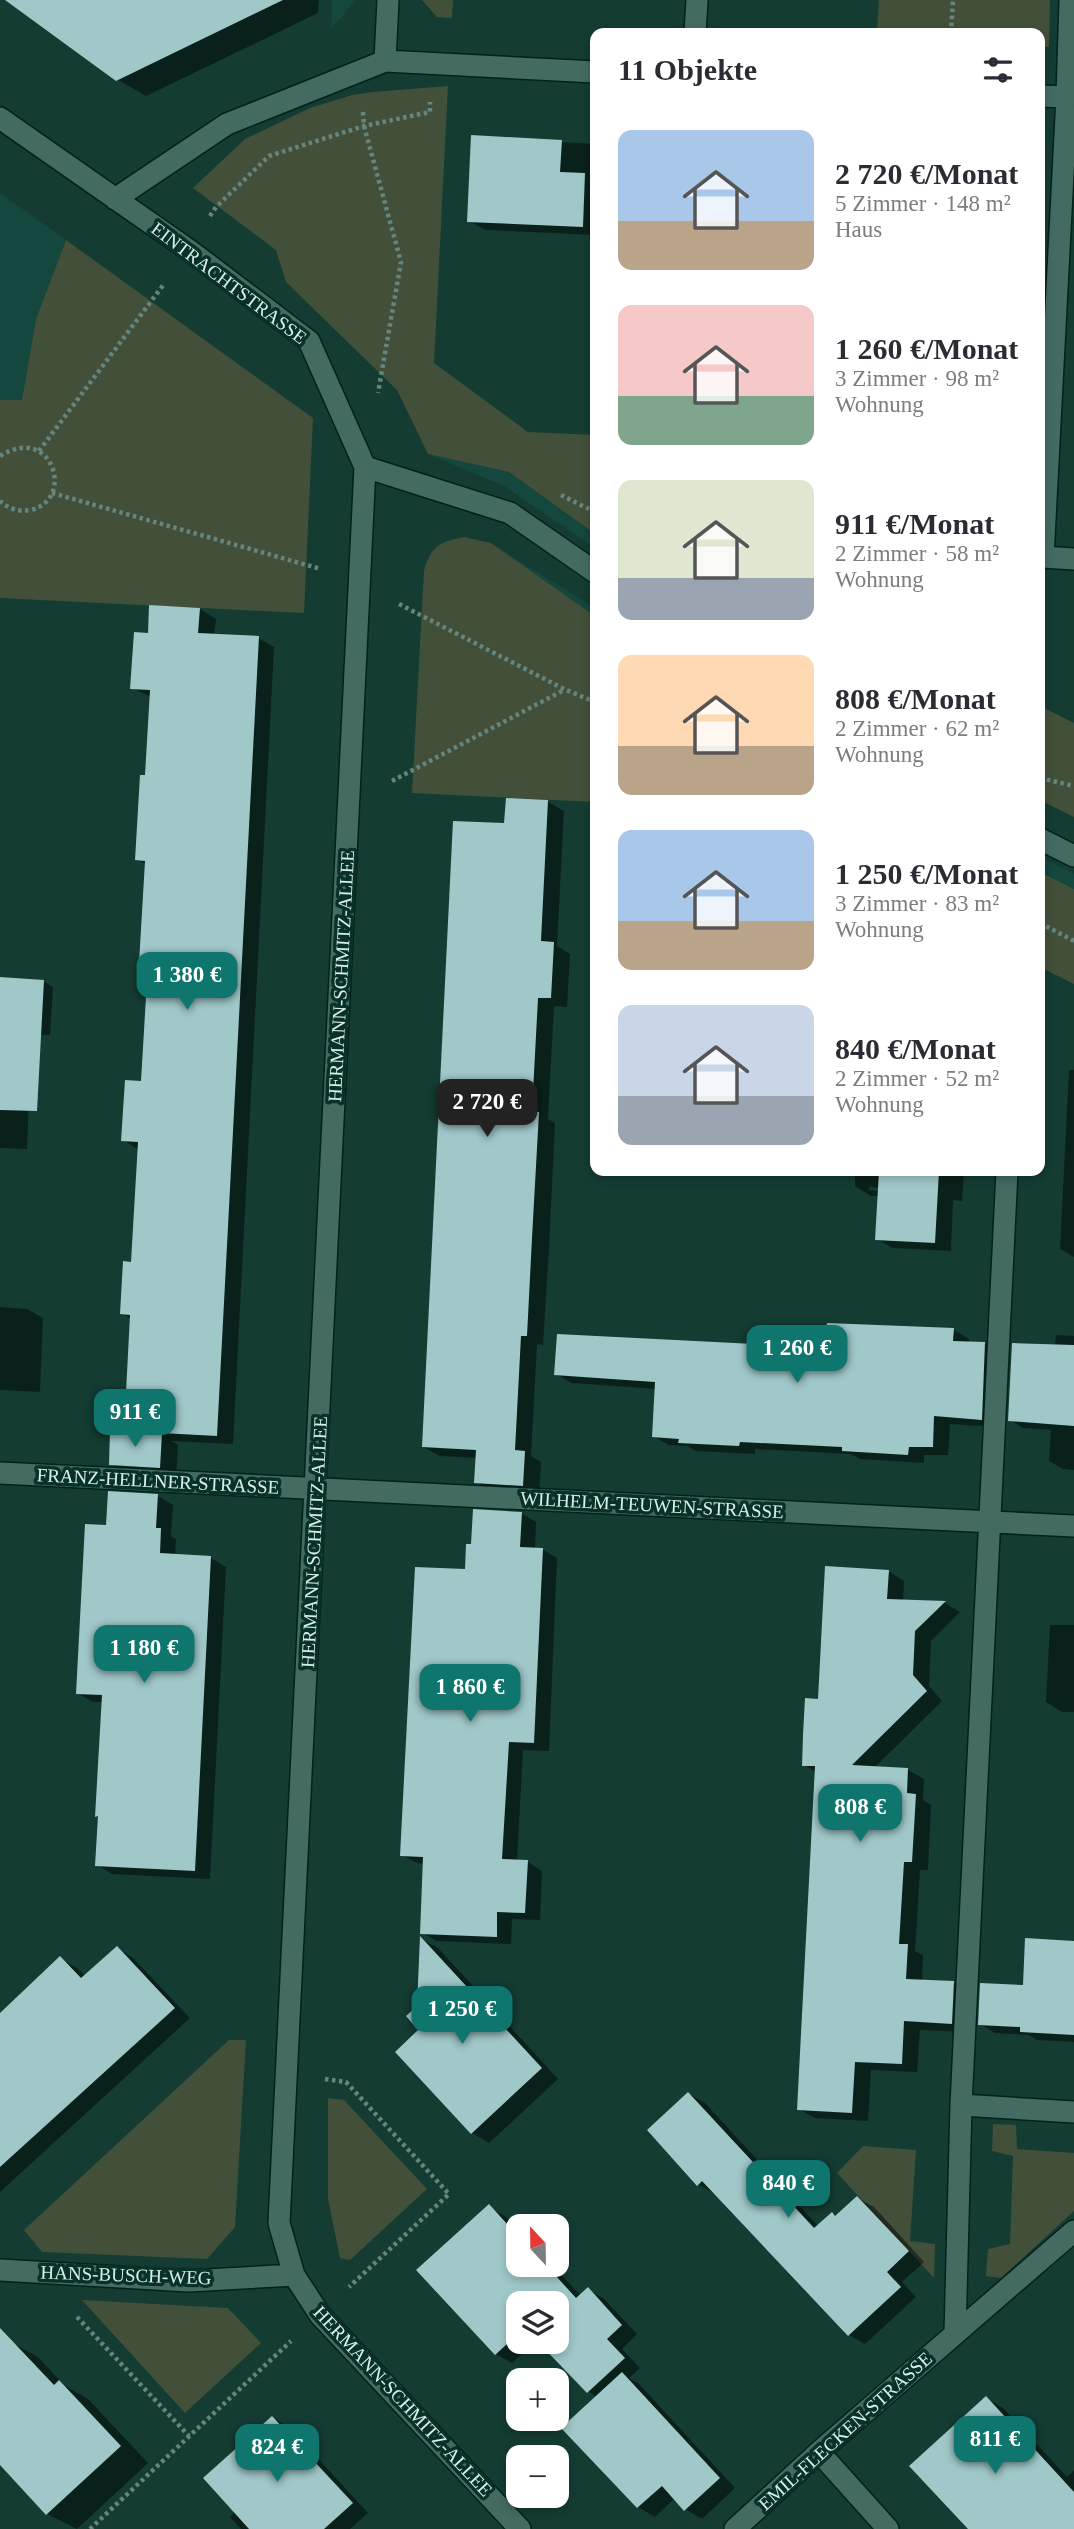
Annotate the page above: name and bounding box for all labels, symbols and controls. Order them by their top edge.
icon: filters [979,51,1017,89]
text: 11 Objekte [618,53,757,86]
text: 2 720 €/Monat [835,157,1018,190]
icon: home [674,158,758,242]
text: 5 Zimmer · 148 m² [835,191,1011,216]
text: Haus [835,217,882,242]
street label: EINTRACHTSTRASSE [147,218,311,348]
text: 1 260 €/Monat [835,332,1018,365]
icon: home [674,333,758,417]
text: 3 Zimmer · 98 m² [835,366,999,391]
text: Wohnung [835,392,924,417]
text: 911 €/Monat [835,507,994,540]
icon: home [674,508,758,592]
text: 2 Zimmer · 58 m² [835,541,999,566]
text: Wohnung [835,567,924,592]
text: 808 €/Monat [835,682,996,715]
icon: home [674,683,758,767]
text: 2 Zimmer · 62 m² [835,716,999,741]
text: Wohnung [835,742,924,767]
street label: HERMANN-SCHMITZ-ALLEE [324,849,358,1103]
text: 1 250 €/Monat [835,857,1018,890]
icon: home [674,858,758,942]
text: 3 Zimmer · 83 m² [835,891,999,916]
text: Wohnung [835,917,924,942]
pin: 1 380 € [122,953,252,1012]
text: 1 380 € [153,962,222,987]
text: 840 €/Monat [835,1032,996,1065]
icon: home [674,1033,758,1117]
text: 2 Zimmer · 52 m² [835,1066,999,1091]
pin: 2 720 € [422,1080,552,1139]
text: 2 720 € [453,1089,522,1114]
text: Wohnung [835,1092,924,1117]
pin: 1 260 € [732,1326,862,1385]
text: 1 260 € [763,1335,832,1360]
pin: 911 € [86,1390,184,1449]
text: 911 € [110,1399,160,1424]
street label: HERMANN-SCHMITZ-ALLEE [297,1415,331,1669]
street label: FRANZ-HELLNER-STRASSE [36,1464,280,1498]
street label: WILHELM-TEUWEN-STRASSE [520,1488,784,1522]
pin: 1 180 € [79,1626,209,1685]
text: 1 180 € [110,1635,179,1660]
pin: 1 860 € [405,1664,535,1724]
text: 1 860 € [436,1674,505,1699]
pin: 808 € [811,1784,909,1844]
text: 808 € [834,1794,886,1819]
pin: 1 250 € [397,1986,527,2046]
text: 1 250 € [428,1996,497,2021]
pin: 840 € [739,2160,837,2220]
text: 840 € [762,2170,814,2195]
north arrow [506,2214,569,2277]
map controls [506,2214,569,2508]
street label: HANS-BUSCH-WEG [40,2262,212,2288]
button: layers [506,2291,569,2354]
street label: HERMANN-SCHMITZ-ALLEE [309,2302,497,2500]
street label: EMIL-FLECKEN-STRASSE [754,2348,936,2514]
button: + [506,2368,569,2431]
pin: 811 € [946,2416,1044,2476]
pin: 824 € [228,2424,326,2484]
text: 811 € [970,2426,1020,2451]
text: 824 € [251,2434,303,2459]
button: − [506,2445,569,2508]

